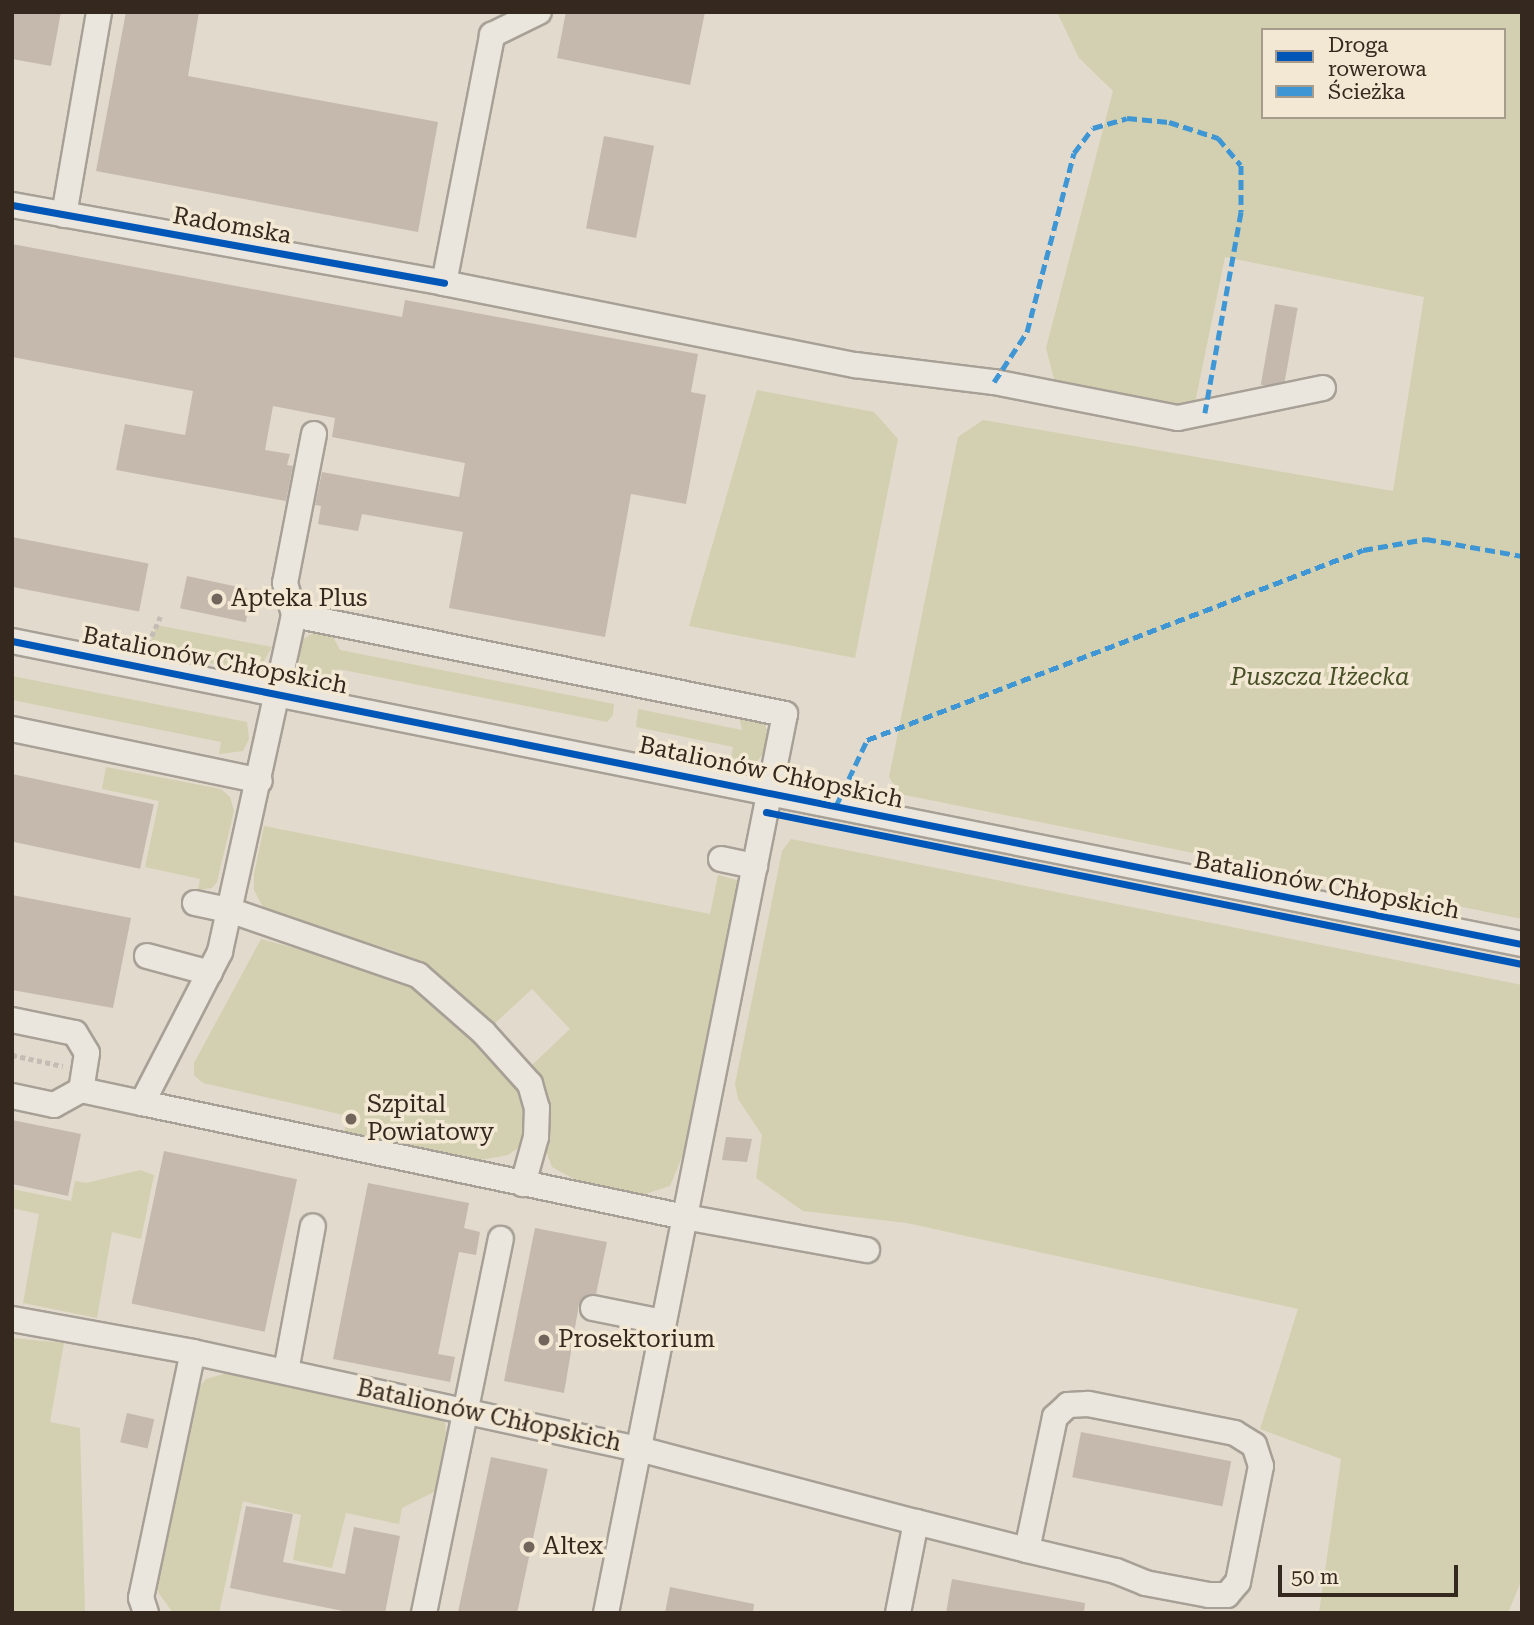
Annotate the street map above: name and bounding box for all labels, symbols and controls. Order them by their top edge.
legend [1261,28,1506,119]
text: Droga rowerowa [1328,33,1427,81]
text: Ścieżka [1328,80,1405,104]
street label: Radomska [170,201,294,251]
place label: Apteka Plus [231,585,368,613]
marker: Apteka Plus [209,591,225,607]
street label: Batalionów Chłopskich [80,621,350,701]
park label: Puszcza Iłżecka [1231,664,1409,692]
street label: Batalionów Chłopskich [636,731,906,815]
street label: Batalionów Chłopskich [1192,846,1462,926]
place label: Szpital Powiatowy [367,1091,494,1147]
marker: Szpital Powiatowy [341,1109,361,1129]
place label: Prosektorium [558,1326,715,1354]
marker: Prosektorium [536,1332,552,1348]
street label: Batalionów Chłopskich [354,1374,624,1458]
place label: Altex [543,1533,603,1561]
marker: Altex [521,1539,537,1555]
scale bar [1282,1552,1462,1596]
text: 50 m [1291,1565,1339,1589]

